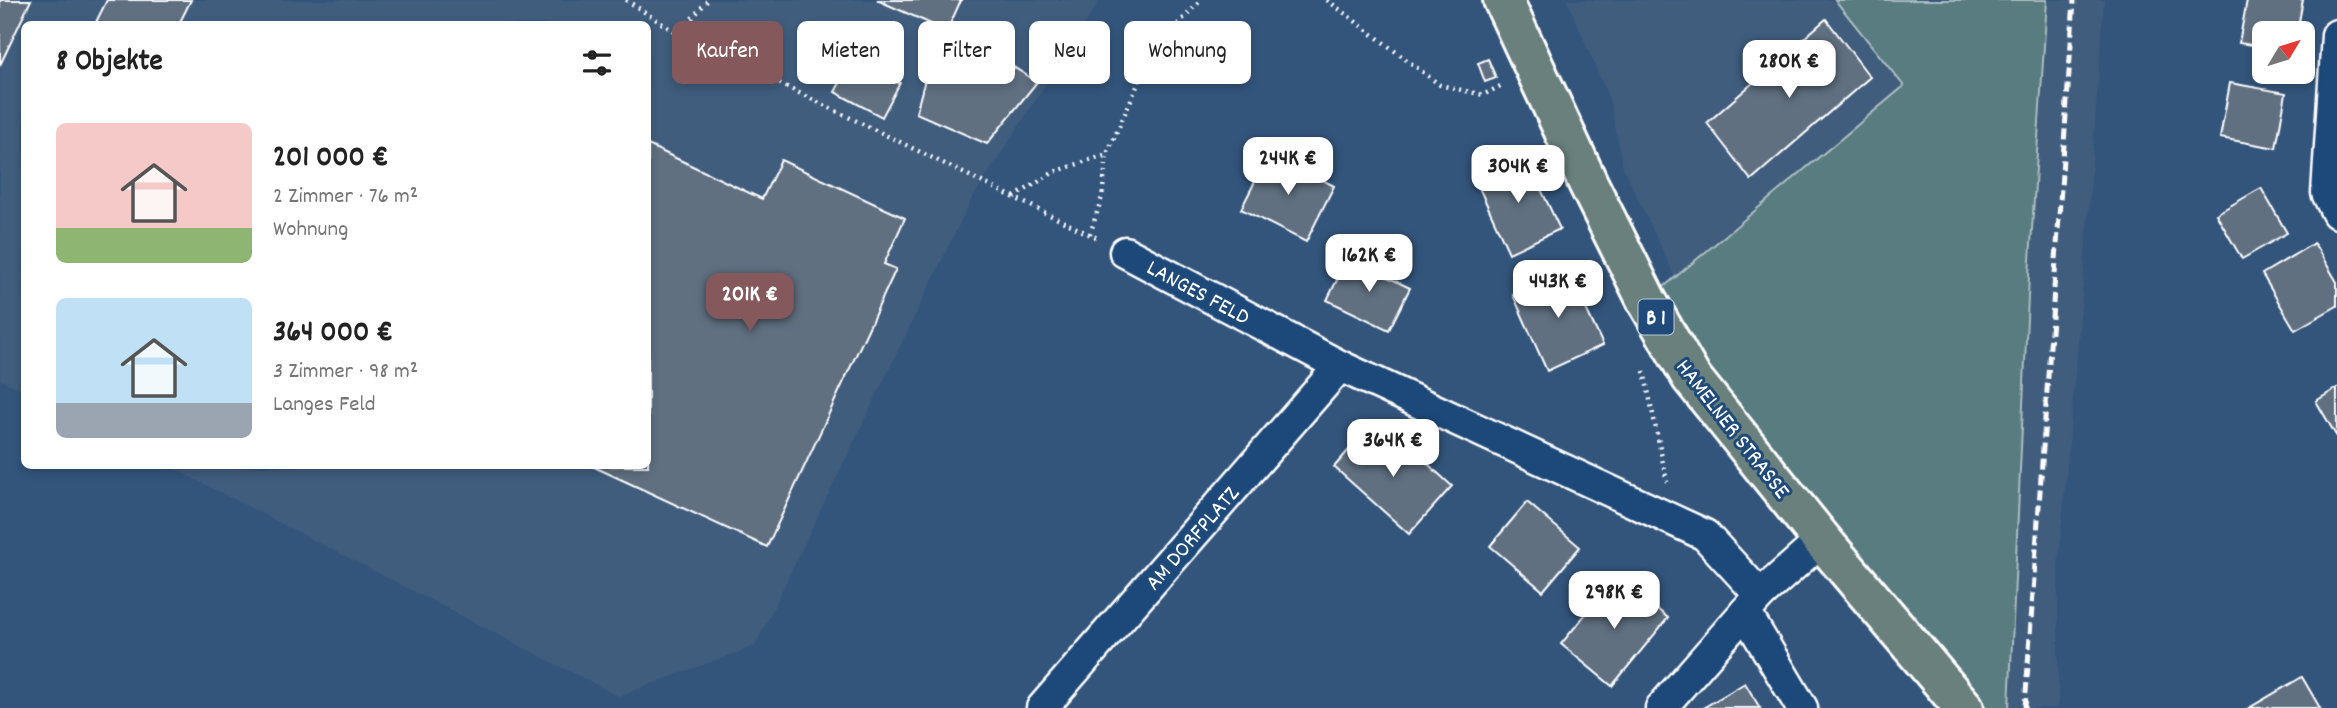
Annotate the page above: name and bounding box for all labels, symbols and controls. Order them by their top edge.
chip: Kaufen [672,21,783,84]
chip: Mieten [797,21,904,84]
chip: Filter [918,21,1015,84]
chip: Neu [1029,21,1110,84]
chip: Wohnung [1124,21,1251,84]
north arrow [2252,21,2315,84]
map controls [2252,21,2315,84]
pin: 280K € [1732,41,1846,100]
text: 8 Objekte [56,42,163,85]
icon: filters [578,44,616,82]
text: 280K € [1759,46,1819,79]
text: 201 000 € [273,138,389,181]
pin: 244K € [1231,138,1345,197]
text: 244K € [1259,143,1317,176]
pin: 304K € [1461,146,1575,205]
icon: home [112,151,196,235]
text: 304K € [1487,151,1549,184]
text: 2 Zimmer · 76 m² [273,181,418,214]
text: Wohnung [273,214,348,247]
pin: 162K € [1312,234,1426,294]
text: 162K € [1341,240,1397,273]
street label: LANGES FELD [1140,253,1255,335]
pin: 443K € [1501,260,1615,320]
text: 443K € [1529,266,1587,299]
pin: 201K € [693,274,807,333]
text: 201K € [722,279,778,312]
road number: B 1 [1638,300,1674,334]
text: 364 000 € [273,313,393,356]
icon: home [112,326,196,410]
street label: HAMELNER STRASSE [1666,353,1797,508]
text: 3 Zimmer · 98 m² [273,356,418,389]
text: Langes Feld [273,389,376,422]
pin: 364K € [1336,420,1450,479]
text: 364K € [1363,425,1423,458]
street label: AM DORFPLATZ [1139,479,1249,599]
pin: 298K € [1557,572,1671,631]
text: 298K € [1585,577,1643,610]

